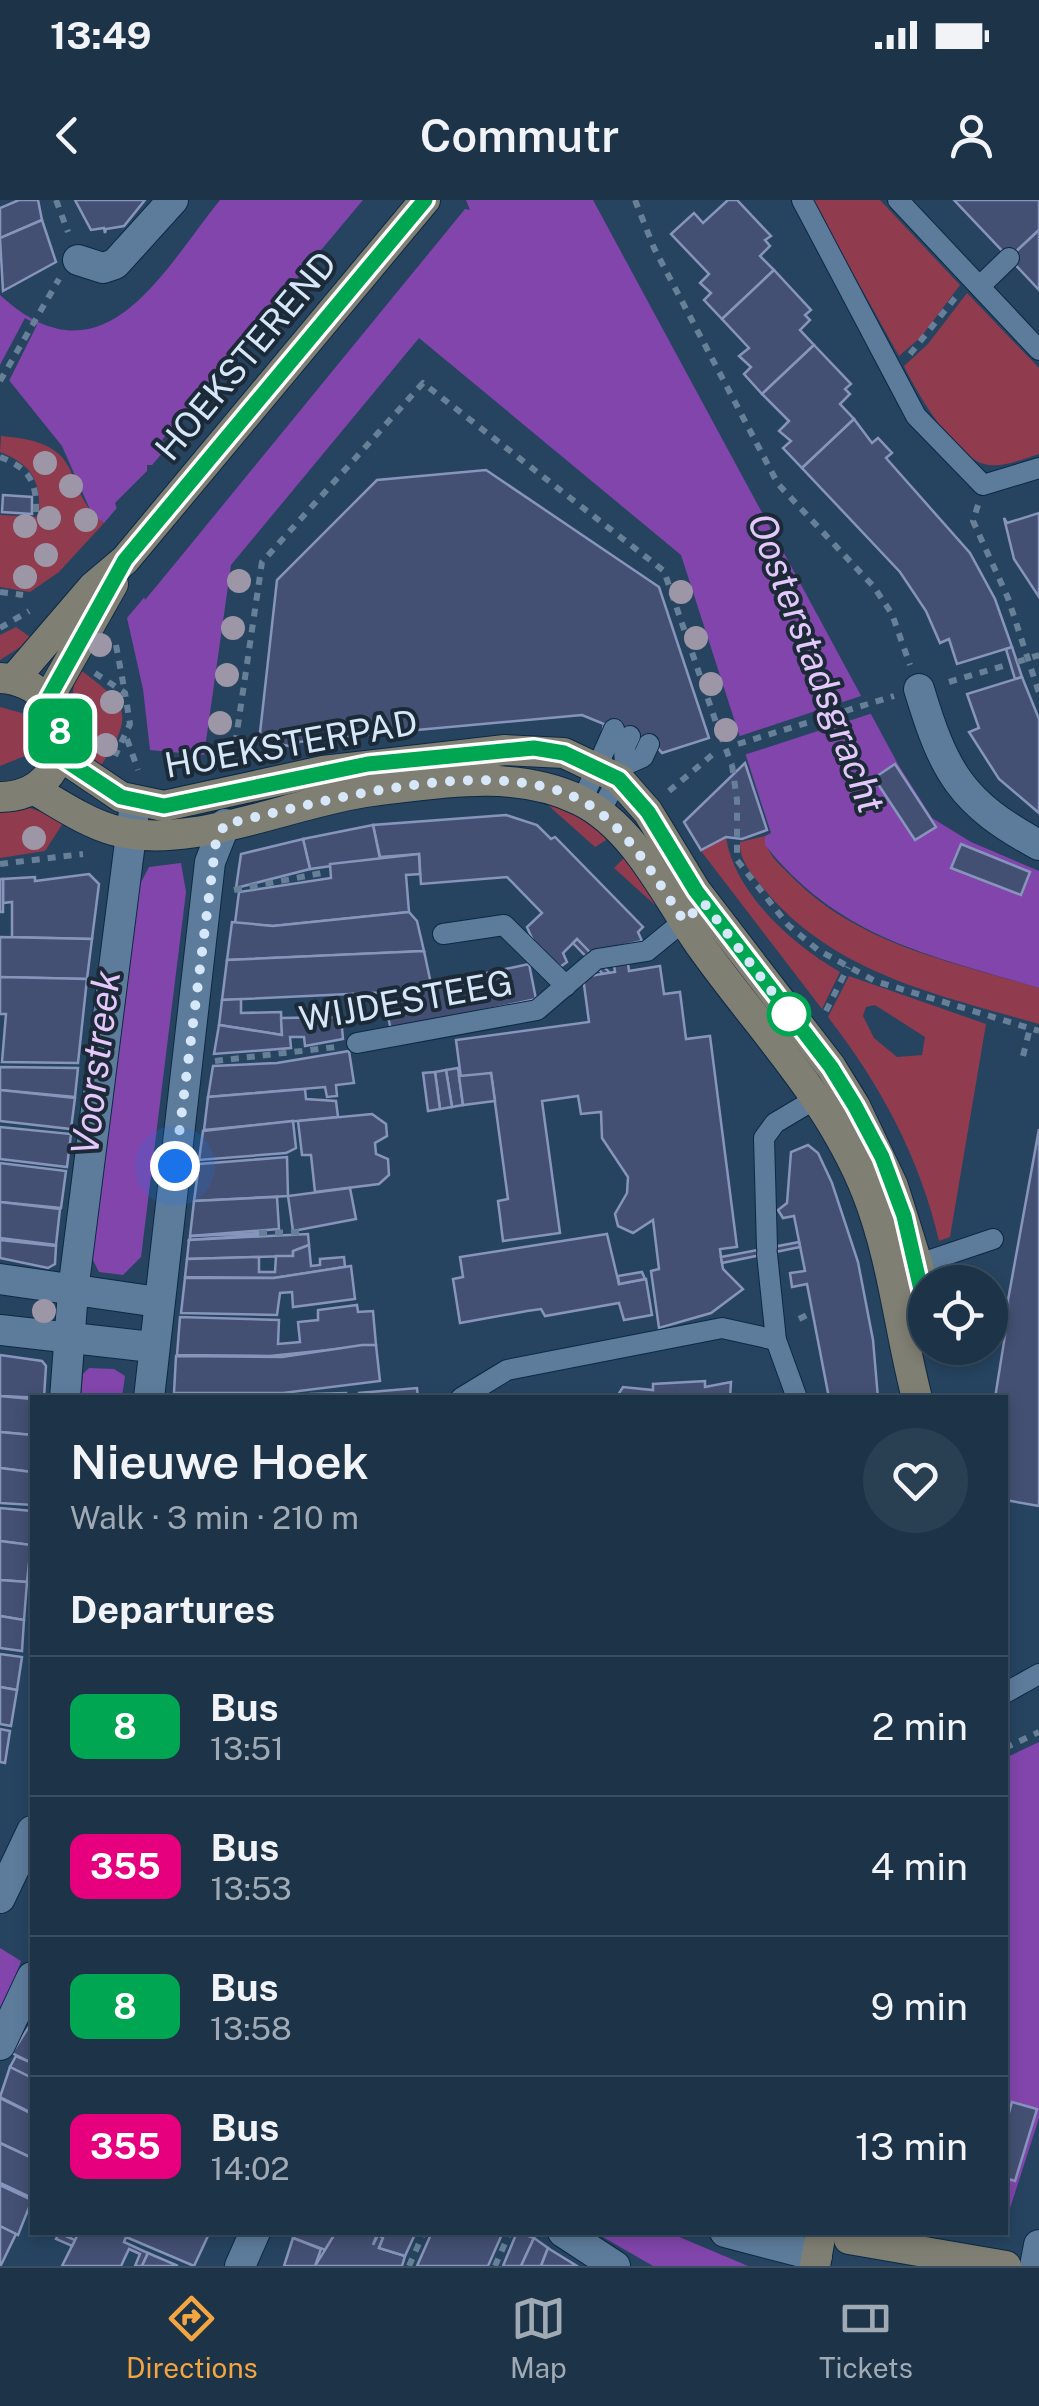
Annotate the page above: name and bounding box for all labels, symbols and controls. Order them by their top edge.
text: 13:49 [50,13,152,58]
icon: back [40,108,95,163]
icon: person [944,108,999,163]
text: Commutr [420,109,619,162]
street label: HOEKSTEREND [147,243,345,468]
water label: Oosterstadsgracht [739,507,894,819]
line badge: 8 [28,698,92,764]
street label: HOEKSTERPAD [161,701,420,786]
text: 8 [48,711,72,752]
street label: WIJDESTEEG [296,962,516,1039]
water label: Voorstreek [62,967,129,1158]
unlabelled marker [768,993,810,1035]
your location [150,1141,200,1191]
map controls [908,1265,1008,1365]
button: locate [908,1265,1008,1365]
button: heart [863,1428,968,1533]
text: Nieuwe Hoek [70,1433,369,1490]
text: Walk · 3 min · 210 m [70,1499,359,1536]
text: Departures [70,1587,275,1632]
text: Bus [210,1685,279,1730]
text: 2 min [872,1704,968,1749]
text: 8 [113,1706,137,1747]
text: 13:51 [210,1730,284,1767]
text: Bus [211,1825,279,1870]
text: 4 min [870,1844,968,1889]
text: 355 [90,1846,161,1887]
text: 13:53 [211,1870,292,1907]
text: Bus [210,1965,279,2010]
text: 9 min [871,1984,968,2029]
text: 8 [113,1986,137,2027]
text: 13:58 [210,2010,292,2047]
text: Bus [211,2105,279,2150]
text: 13 min [855,2124,968,2169]
text: 355 [90,2126,161,2167]
text: 14:02 [211,2150,290,2187]
tab: Directions [126,2291,258,2384]
tab: Map [510,2291,567,2384]
tab: Tickets [819,2291,913,2384]

